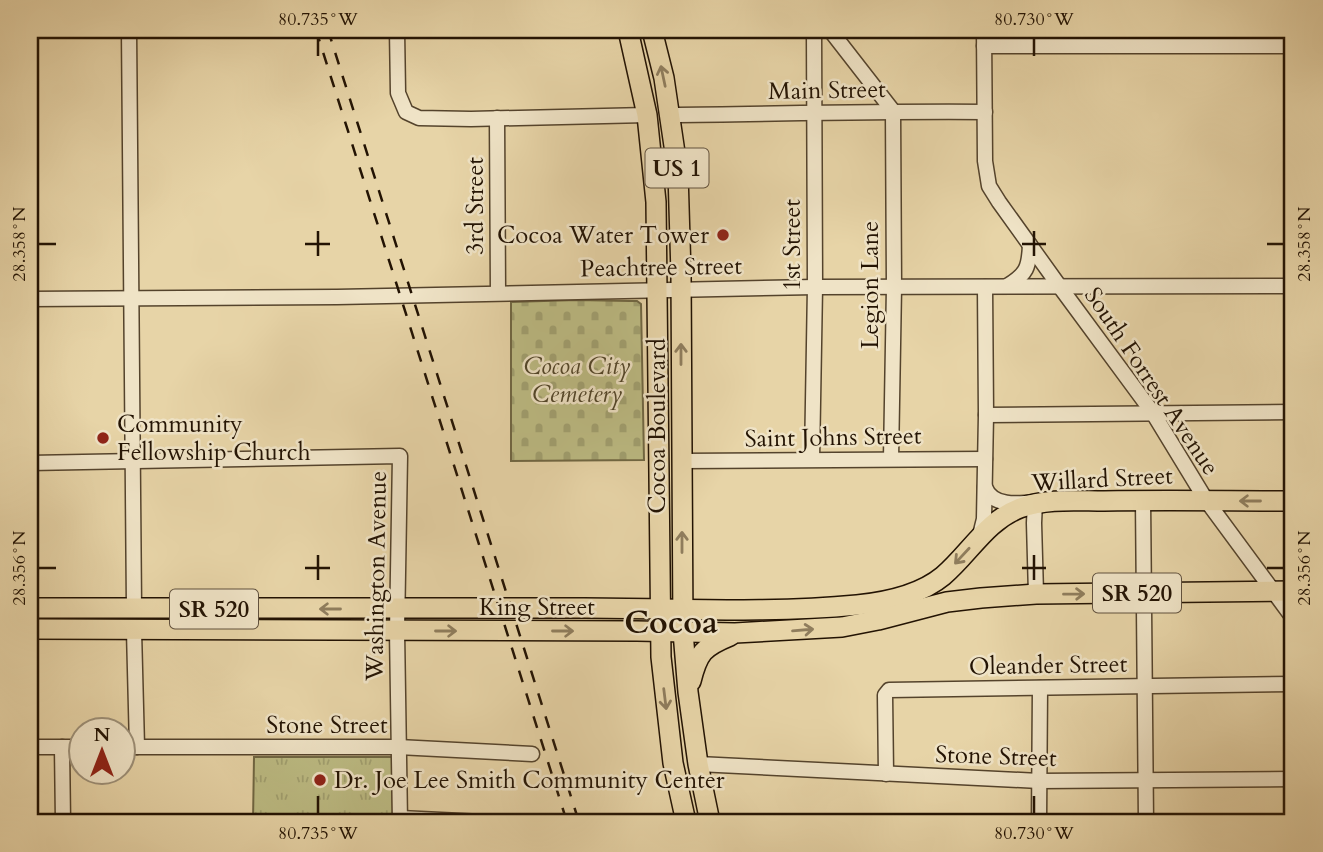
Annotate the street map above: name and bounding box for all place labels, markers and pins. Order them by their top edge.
place label: Cocoa Water Tower [497,219,709,252]
marker: Cocoa Water Tower [715,227,731,243]
place label: Community Fellowship Church [117,408,311,469]
marker: Community Fellowship Church [95,430,111,446]
place label: Dr. Joe Lee Smith Community Center [334,764,725,797]
marker: Dr. Joe Lee Smith Community Center [312,772,328,788]

